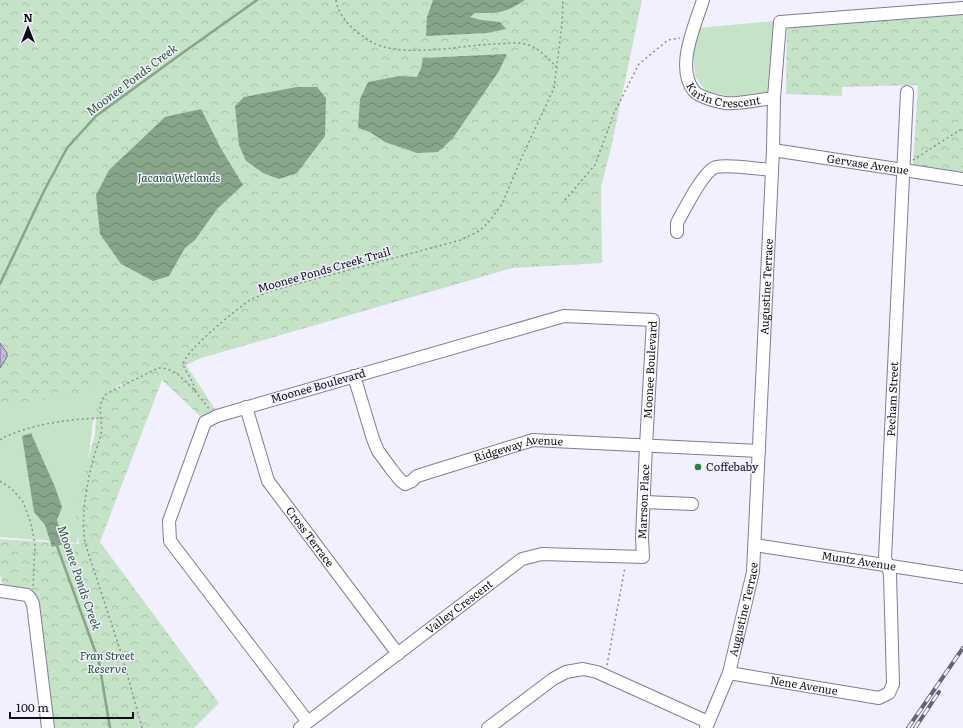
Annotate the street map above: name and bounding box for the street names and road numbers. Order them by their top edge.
street label: Karin Crescent [683,79,762,110]
street label: Gervase Avenue [826,149,910,178]
street label: Augustine Terrace [755,238,776,335]
street label: Moonee Ponds Creek Trail [255,242,392,296]
street label: Moonee Boulevard [639,320,660,419]
street label: Pecham Street [882,361,901,437]
street label: Moonee Boulevard [268,364,367,406]
street label: Ridgeway Avenue [471,431,564,465]
street label: Marrson Place [633,463,652,540]
street label: Cross Terrace [283,503,339,570]
street label: Muntz Avenue [821,546,898,574]
street label: Augustine Terrace [724,562,760,658]
street label: Valley Crescent [422,575,496,637]
street label: Nene Avenue [769,671,839,698]

